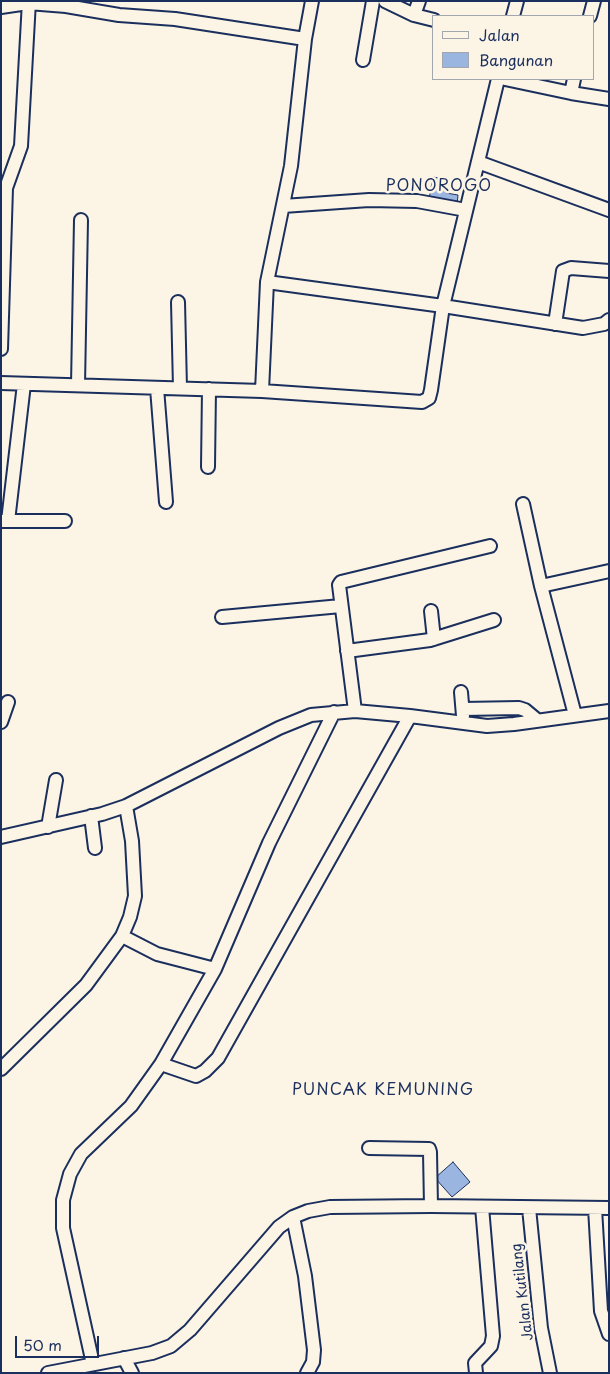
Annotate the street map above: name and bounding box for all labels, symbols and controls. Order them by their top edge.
legend [432,15,595,80]
text: Jalan [479,23,520,46]
text: Bangunan [479,48,553,71]
district label: PONOROGO [385,177,493,197]
district label: PUNCAK KEMUNING [289,1081,477,1101]
street label: Jalan Kutilang [509,1242,537,1342]
scale bar [18,1326,101,1358]
text: 50 m [23,1333,62,1356]

